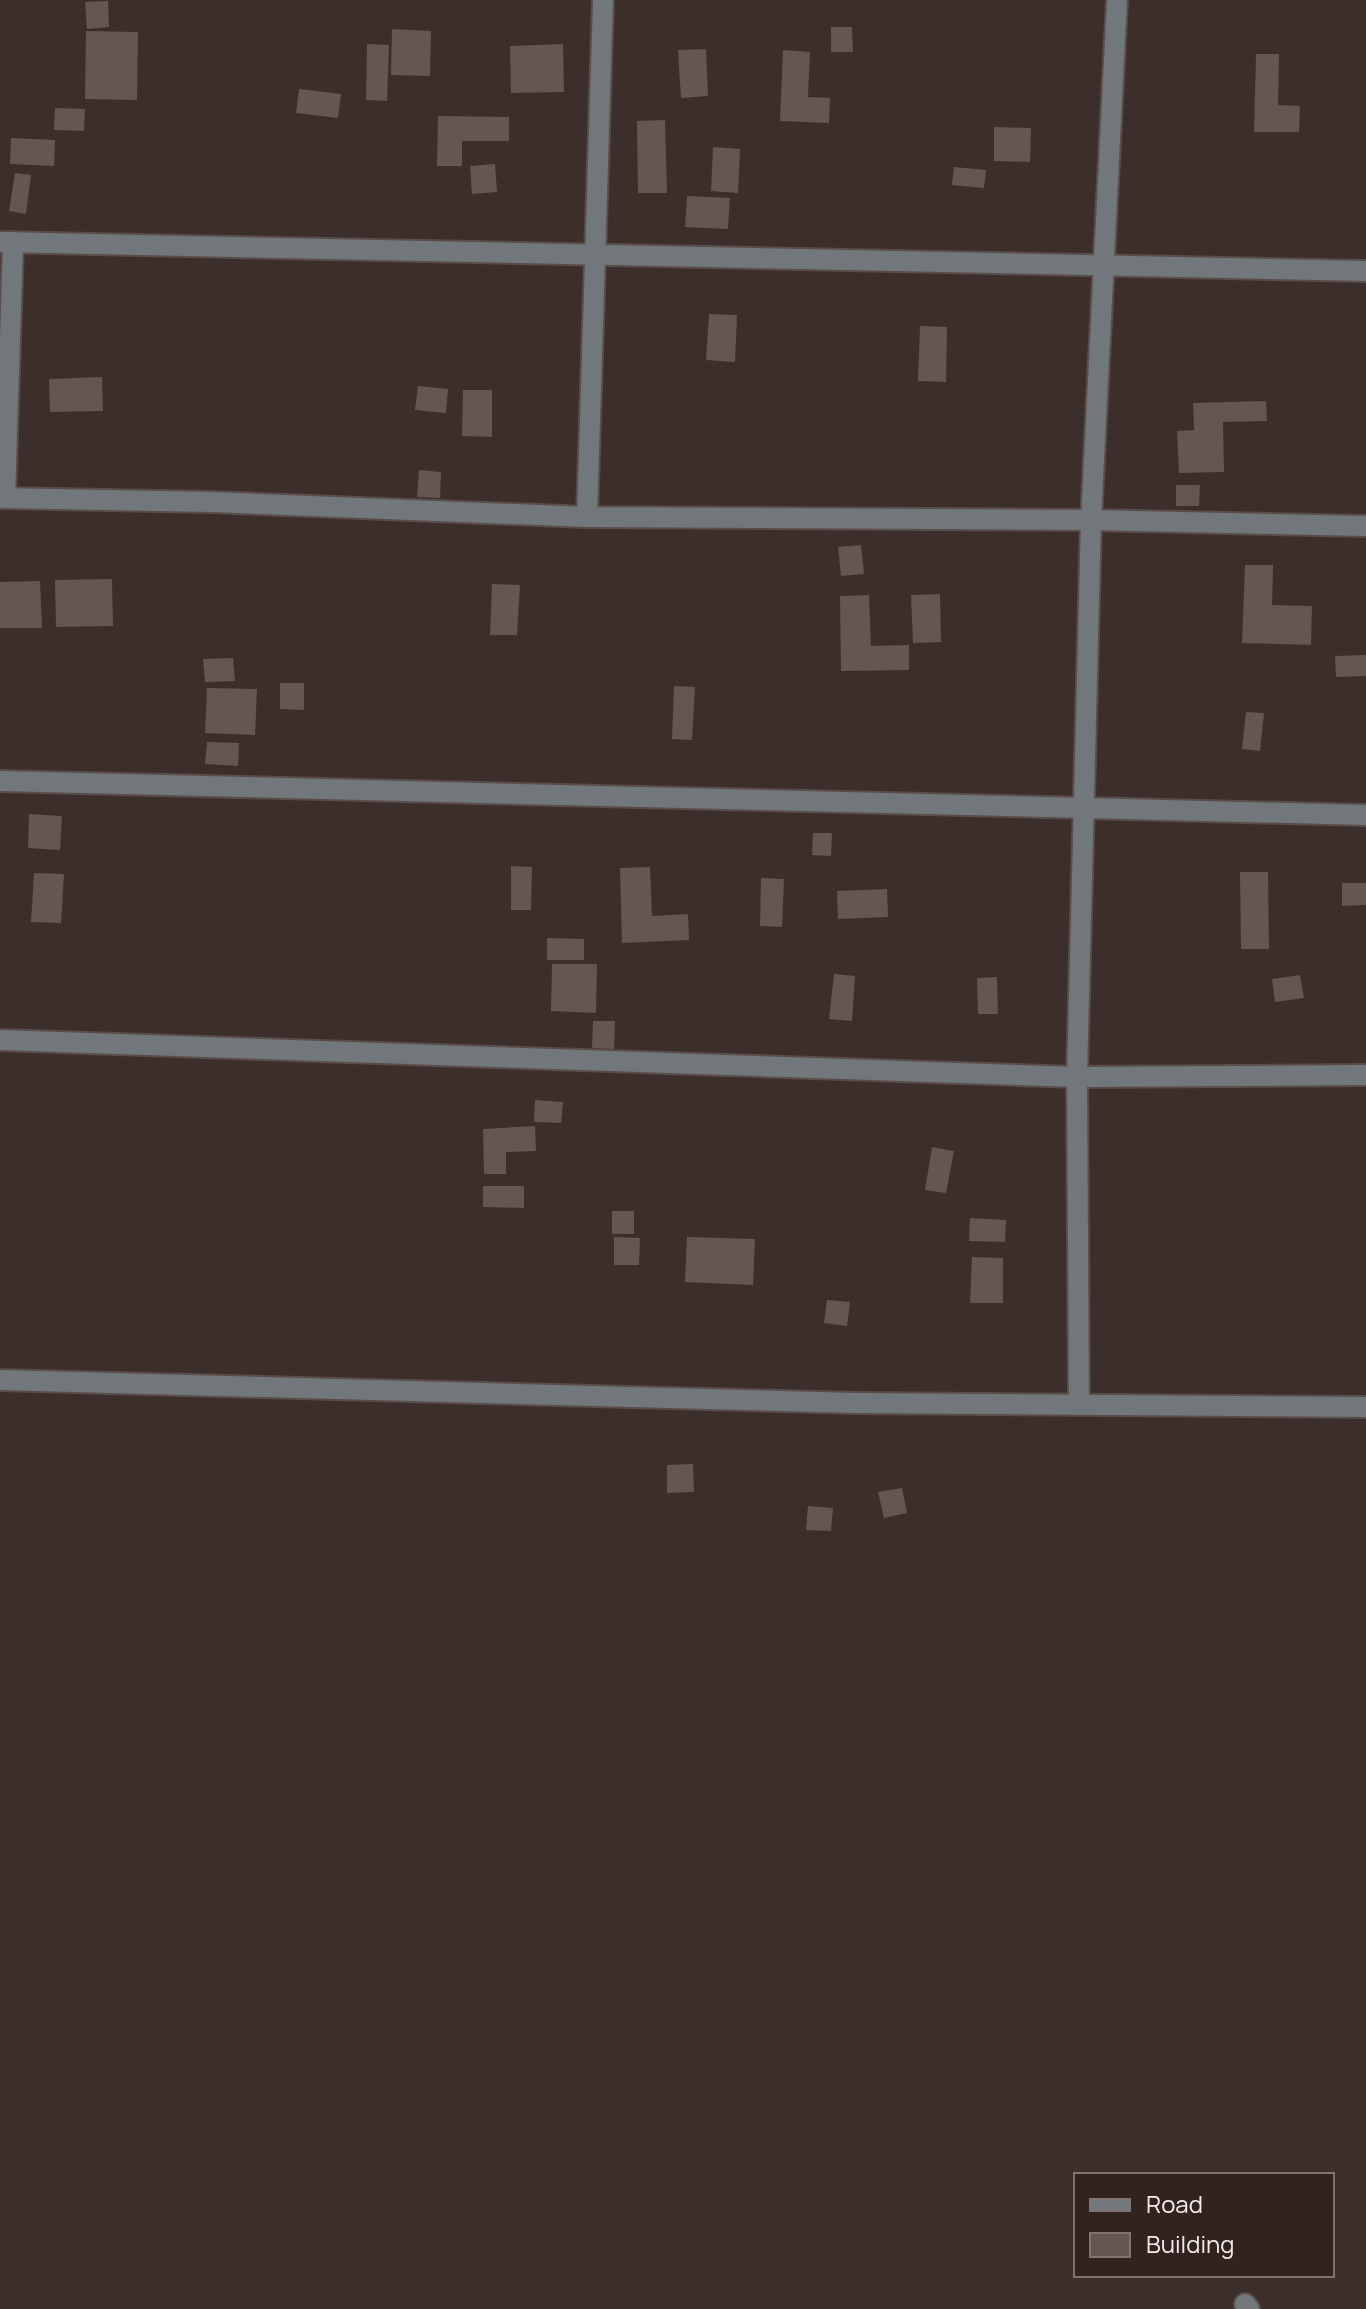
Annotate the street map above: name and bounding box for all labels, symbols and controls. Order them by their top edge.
legend [1074,2173,1334,2277]
text: Road [1146,2187,1203,2220]
text: Building [1146,2227,1234,2260]

